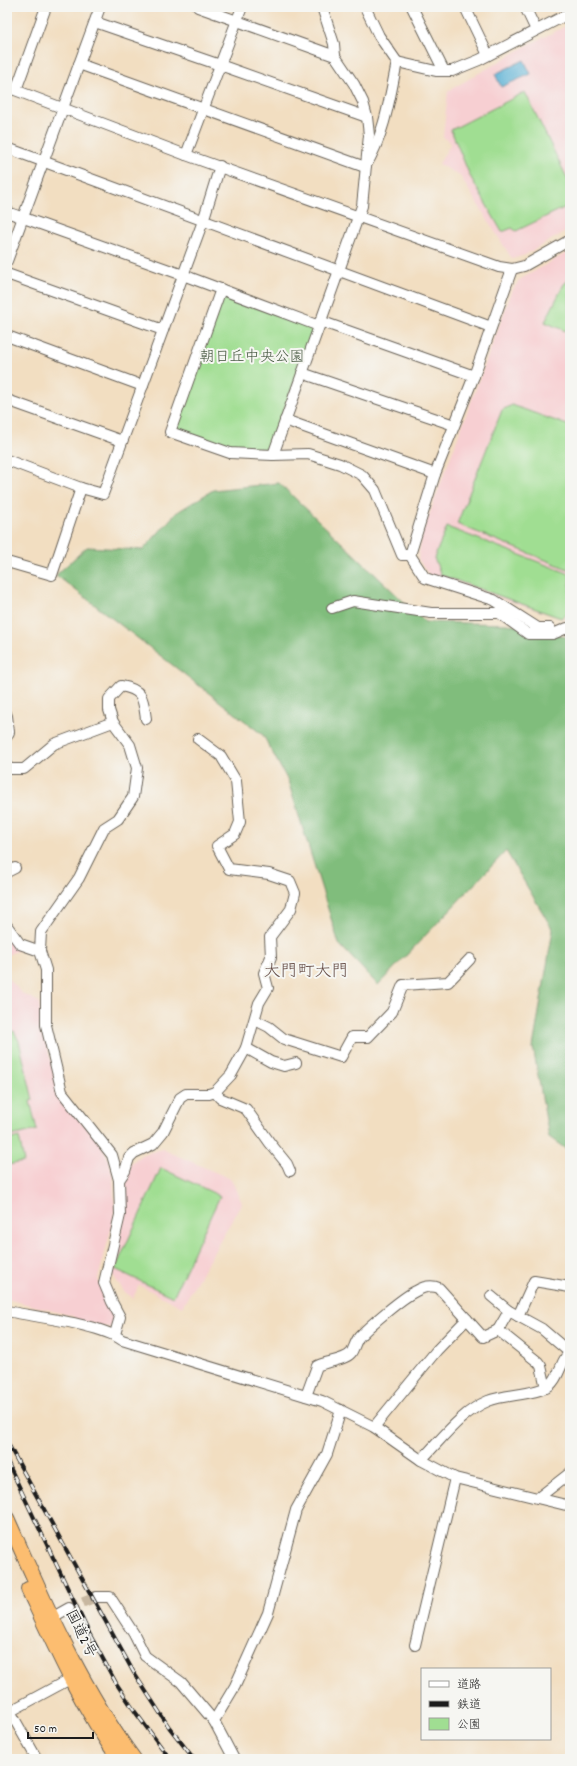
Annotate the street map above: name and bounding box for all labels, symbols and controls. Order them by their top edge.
park label: 朝日丘中央公園 [199,347,305,369]
district label: 大門町大門 [264,961,349,985]
street label: 国道2号 [59,1606,101,1662]
legend [421,1668,551,1740]
text: 道路 [457,1677,481,1694]
text: 鉄道 [457,1697,481,1714]
scale bar [28,1714,93,1740]
text: 公園 [457,1717,481,1734]
text: 50 m [34,1721,57,1738]

